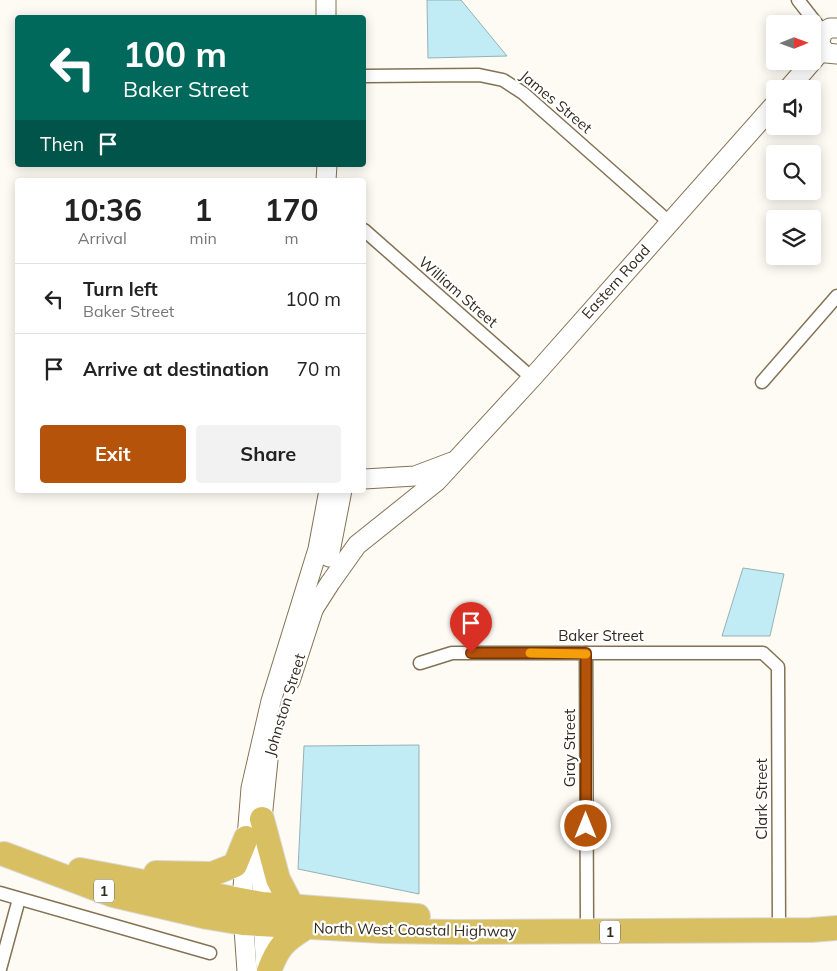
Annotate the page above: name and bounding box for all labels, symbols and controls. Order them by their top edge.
north arrow [766,15,821,70]
map controls [766,15,821,265]
text: 100 m [123,32,227,76]
icon: left [40,35,105,100]
street label: James Street [516,66,596,137]
text: Baker Street [123,75,249,103]
button: sound [766,80,821,135]
icon: arrive [94,130,122,158]
text: Then [40,132,84,156]
button: search [766,145,821,200]
text: 10:36 [63,191,142,229]
text: 1 [194,191,212,229]
text: 170 [264,191,318,229]
button: layers [766,210,821,265]
text: Arrival [78,228,127,248]
text: min [190,228,217,248]
text: m [284,228,298,248]
street label: Eastern Road [577,241,654,323]
street label: William Street [415,252,502,331]
text: Turn left [83,277,158,301]
icon: left [40,285,68,313]
text: 100 m [285,287,341,311]
text: Baker Street [83,301,174,321]
icon: arrive [40,355,68,383]
text: Arrive at destination [83,357,269,381]
text: 70 m [297,357,341,381]
button: Exit [40,425,186,483]
button: Share [196,425,341,483]
pin [450,602,492,653]
icon: arrive [457,609,485,637]
street label: Baker Street [558,626,644,645]
street label: Johnston Street [260,651,309,758]
street label: Gray Street [560,709,579,787]
street label: Clark Street [752,758,771,840]
position arrow [559,799,611,851]
road number: 1 [94,879,114,902]
street label: North West Coastal Highway [313,918,517,941]
road number: 1 [600,920,620,944]

